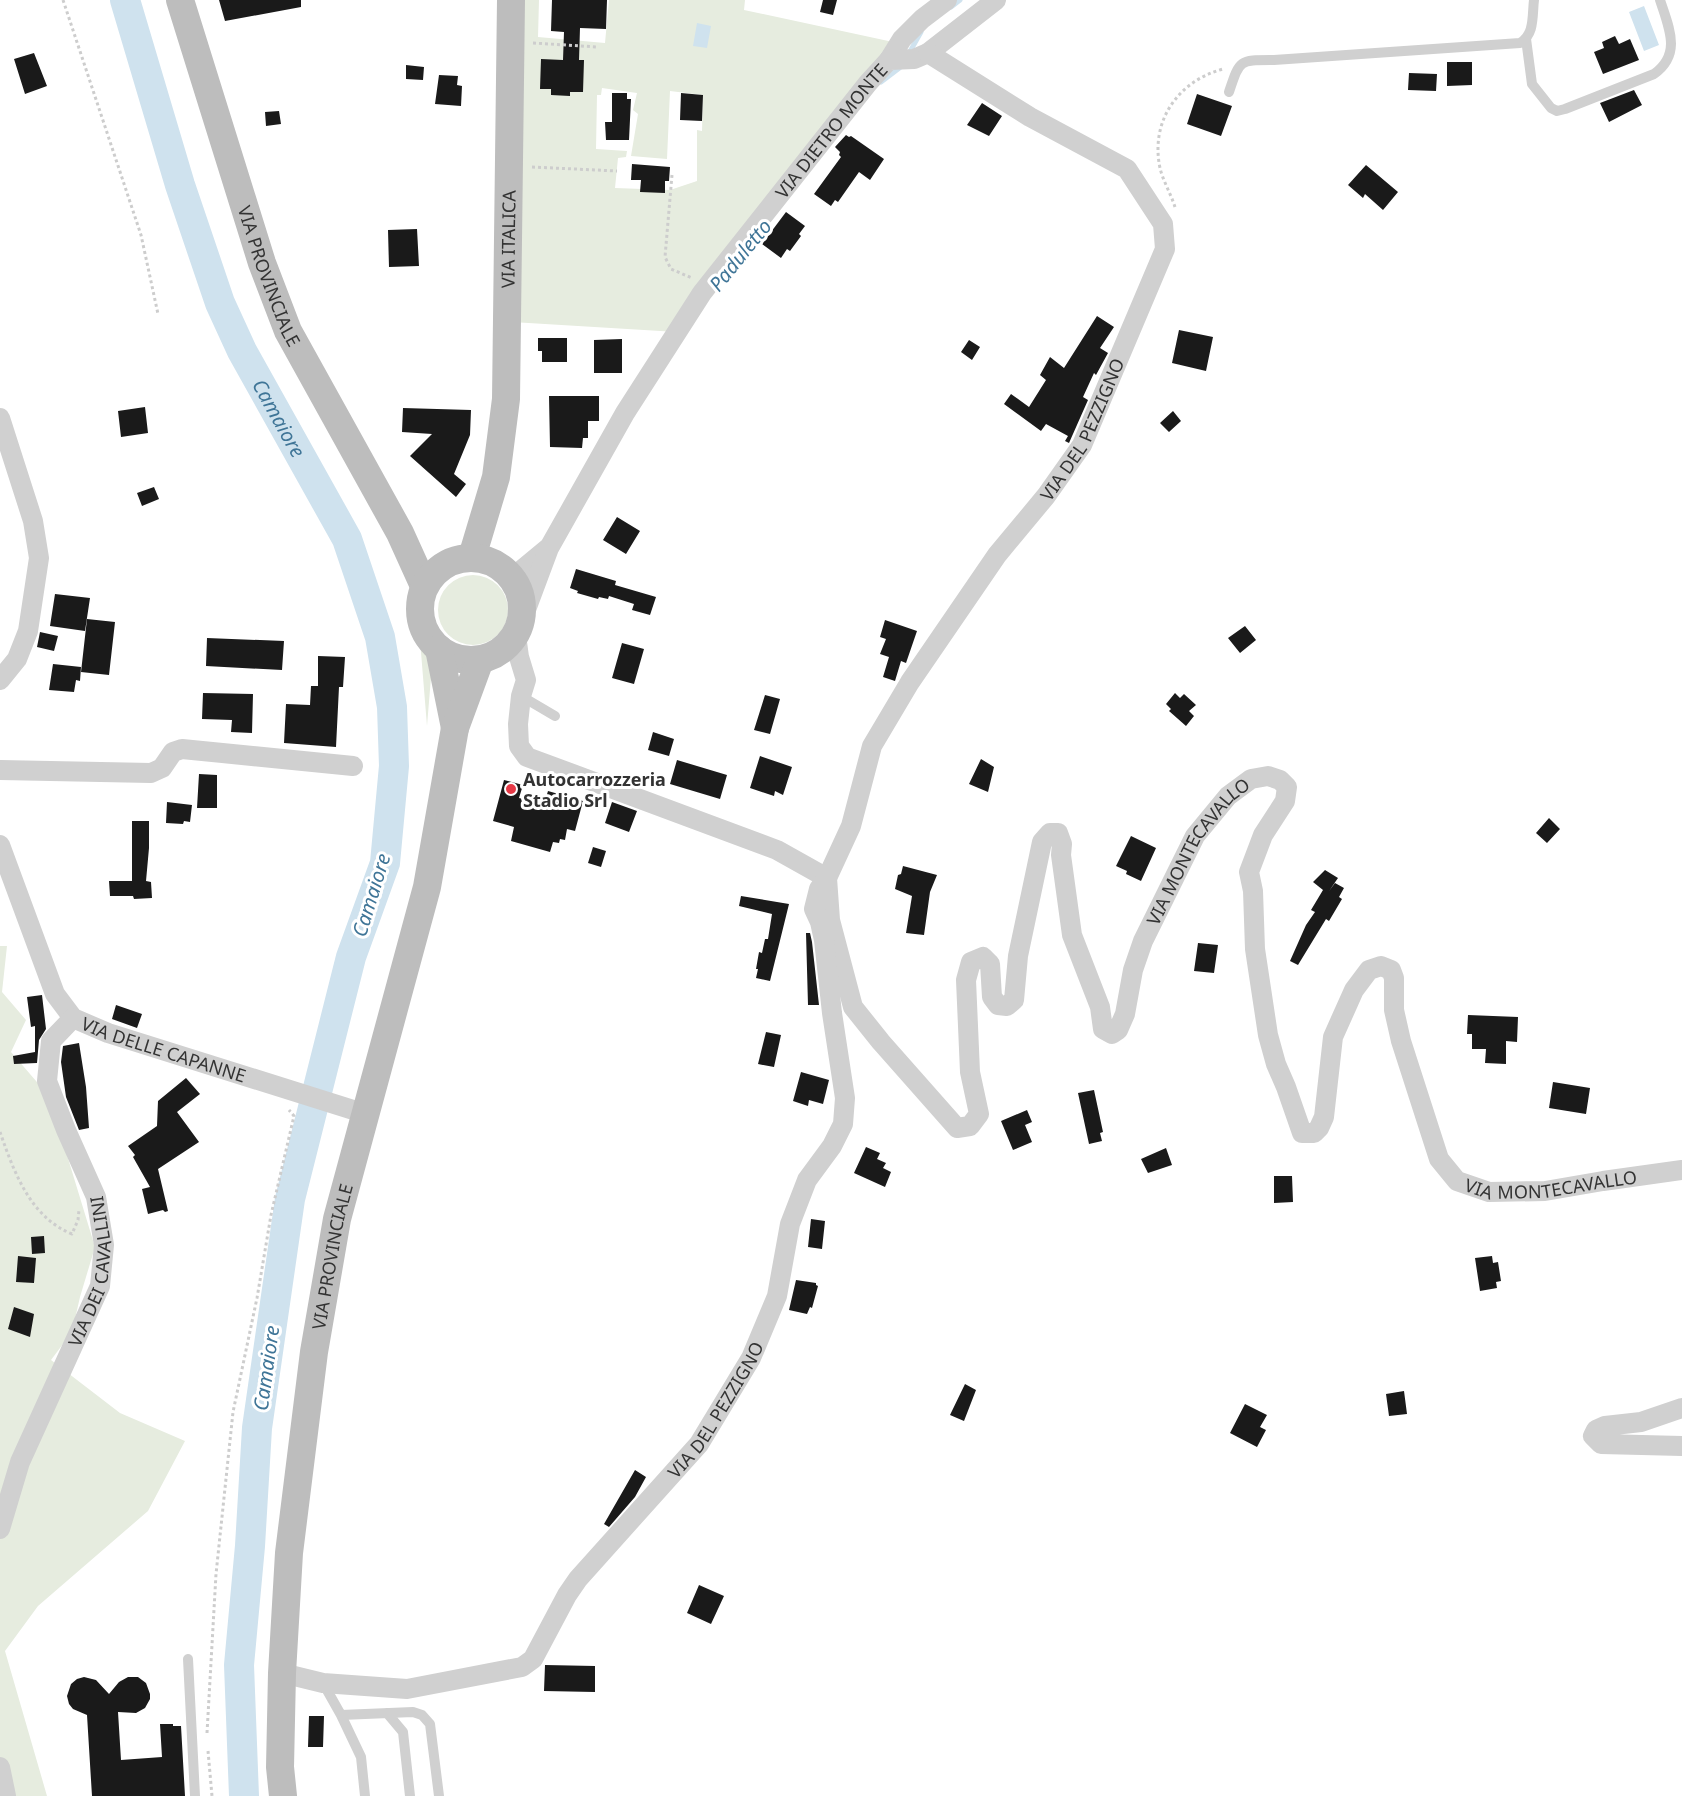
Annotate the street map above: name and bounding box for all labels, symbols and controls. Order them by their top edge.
street label: VIA DIETRO MONTE [770,58,892,203]
street label: VIA ITALICA [495,190,521,288]
street label: VIA PROVINCIALE [233,203,306,351]
water label: Paduletto [703,213,777,297]
street label: VIA DEL PEZZIGNO [1034,354,1129,505]
water label: Camaiore [247,374,312,462]
place label: Autocarrozzeria Stadio Srl [523,767,666,812]
street label: VIA MONTECAVALLO [1141,772,1254,929]
marker: Autocarrozzeria Stadio Srl [504,782,518,796]
water label: Camaiore [346,850,396,940]
street label: VIA DELLE CAPANNE [78,1011,249,1088]
street label: VIA MONTECAVALLO [1462,1164,1638,1205]
street label: VIA PROVINCIALE [306,1181,358,1331]
street label: VIA DEI CAVALLINI [62,1194,116,1350]
water label: Camaiore [247,1324,285,1412]
street label: VIA DEL PEZZIGNO [662,1338,769,1483]

